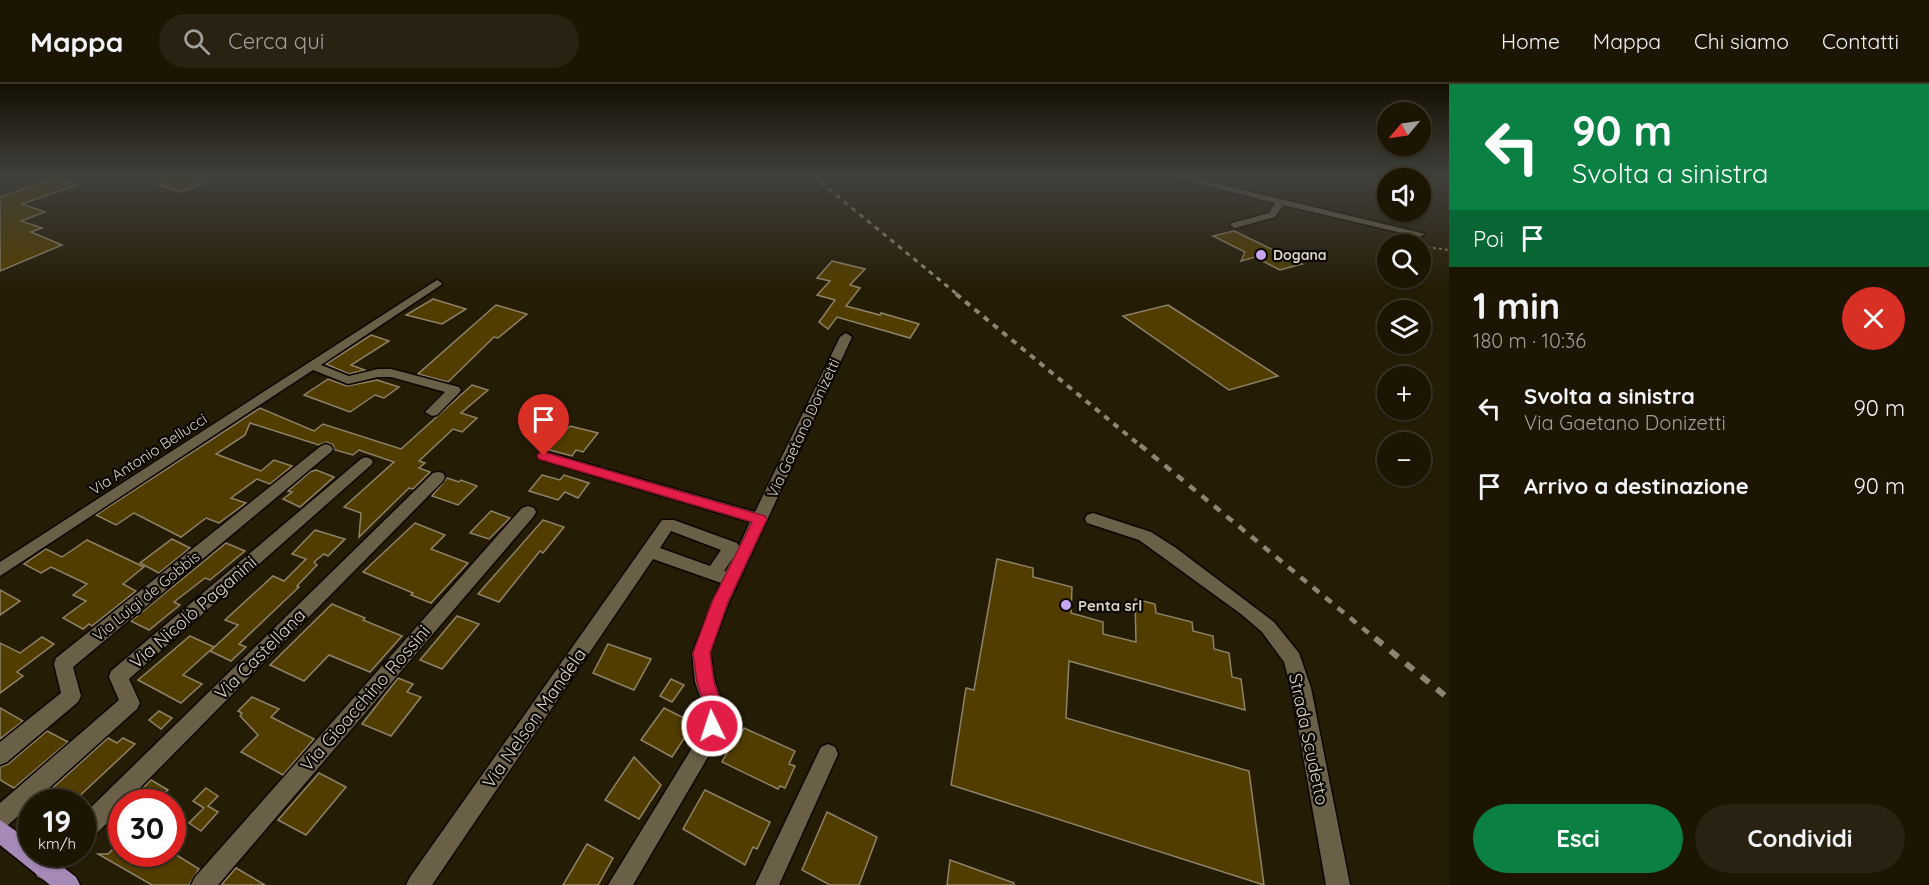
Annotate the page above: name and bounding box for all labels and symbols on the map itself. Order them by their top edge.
north arrow [1377,102,1431,156]
place label: Dogana [1273,246,1327,264]
marker: Dogana [1254,248,1268,262]
street label: Via Gaetano Donizetti [762,355,844,501]
pin [518,394,569,456]
street label: Via Antonio Bellucci [86,409,210,499]
street label: Via Luigi de Gobbis [89,547,203,645]
street label: Via Nicolò Paganini [125,551,261,673]
place label: Penta srl [1078,596,1142,615]
marker: Penta srl [1059,598,1073,612]
street label: Via Castellana [210,604,310,704]
street label: Via Gioacchino Rossini [295,620,435,776]
street label: Via Nelson Mandela [477,643,591,793]
street label: Strada Scudetto [1284,671,1334,807]
position arrow [680,694,744,758]
speed limit sign: 30 [108,789,186,867]

